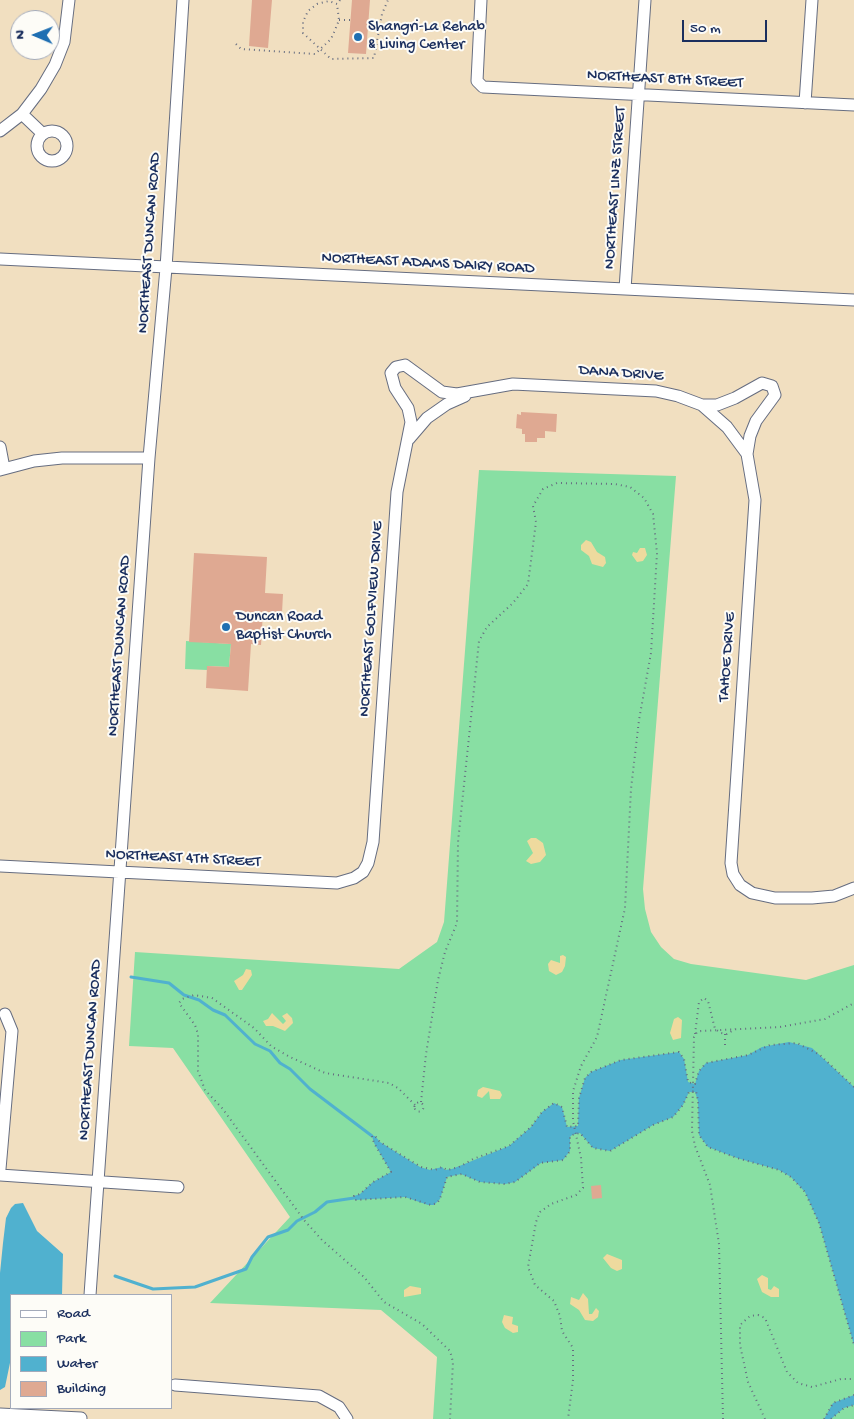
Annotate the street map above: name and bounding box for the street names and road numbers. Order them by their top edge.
street label: NORTHEAST 8TH STREET [586,66,744,94]
street label: NORTHEAST LINZ STREET [601,106,631,270]
street label: NORTHEAST DUNCAN ROAD [134,152,166,334]
street label: NORTHEAST ADAMS DAIRY ROAD [321,249,535,279]
street label: DANA DRIVE [578,361,664,387]
street label: NORTHEAST GOLFVIEW DRIVE [356,521,388,717]
street label: NORTHEAST DUNCAN ROAD [104,555,136,737]
street label: TAHOE DRIVE [715,612,741,702]
street label: NORTHEAST 4TH STREET [105,845,261,873]
street label: NORTHEAST DUNCAN ROAD [75,959,107,1141]

